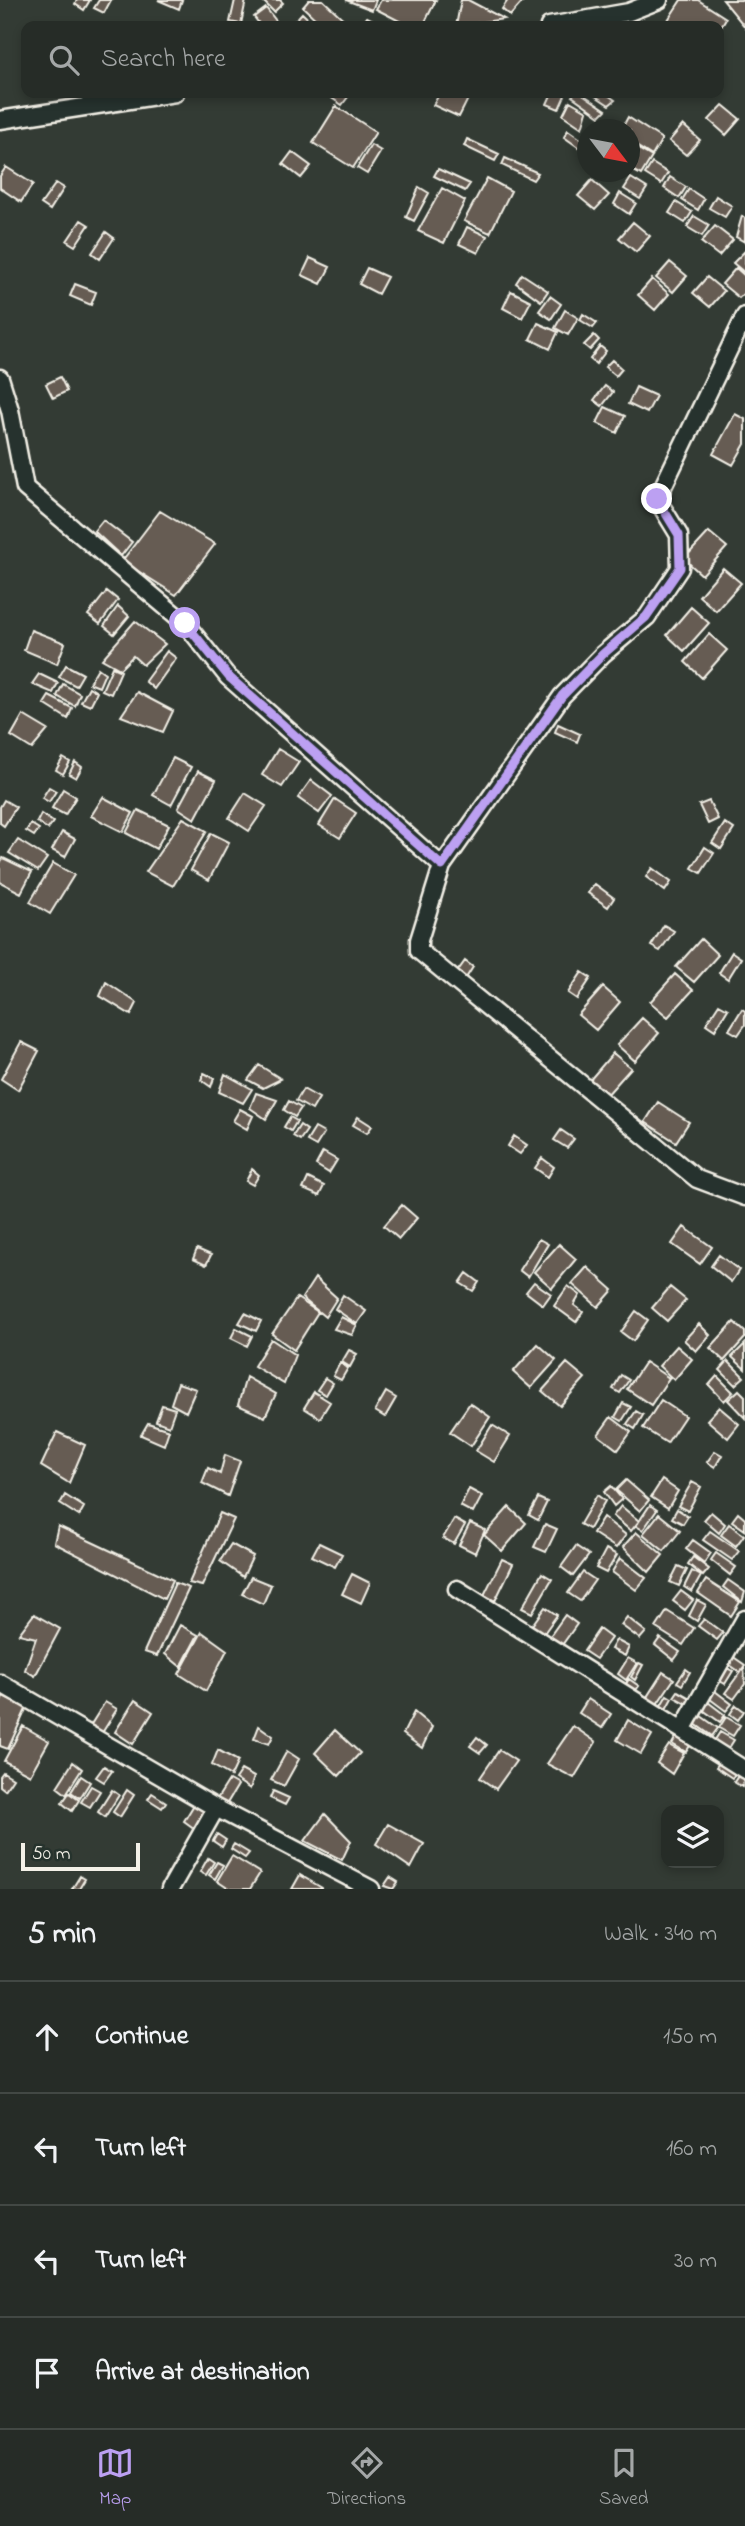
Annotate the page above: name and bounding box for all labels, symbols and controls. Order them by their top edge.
search box [21,21,724,98]
icon: search [45,41,83,79]
text: Search here [101,41,226,79]
north arrow [577,119,640,182]
route end [641,483,672,514]
route start [169,607,200,638]
map controls [661,1805,724,1868]
button: layers [661,1805,724,1868]
scale bar [21,1840,140,1872]
text: 50 m [32,1841,71,1868]
text: 5 min [28,1913,96,1957]
text: Walk · 340 m [604,1918,717,1951]
icon: ahead [28,2018,66,2056]
text: Continue [95,2018,188,2056]
text: 150 m [663,2021,717,2054]
icon: left [28,2130,66,2168]
text: Turn left [95,2130,186,2168]
text: 160 m [666,2133,717,2166]
icon: left [28,2242,66,2280]
text: Turn left [95,2242,186,2280]
text: 30 m [674,2245,717,2278]
icon: arrive [28,2354,66,2392]
text: Arrive at destination [95,2354,310,2392]
tab: Map [96,2444,134,2513]
tab: Directions [327,2444,406,2513]
tab: Saved [599,2444,649,2513]

